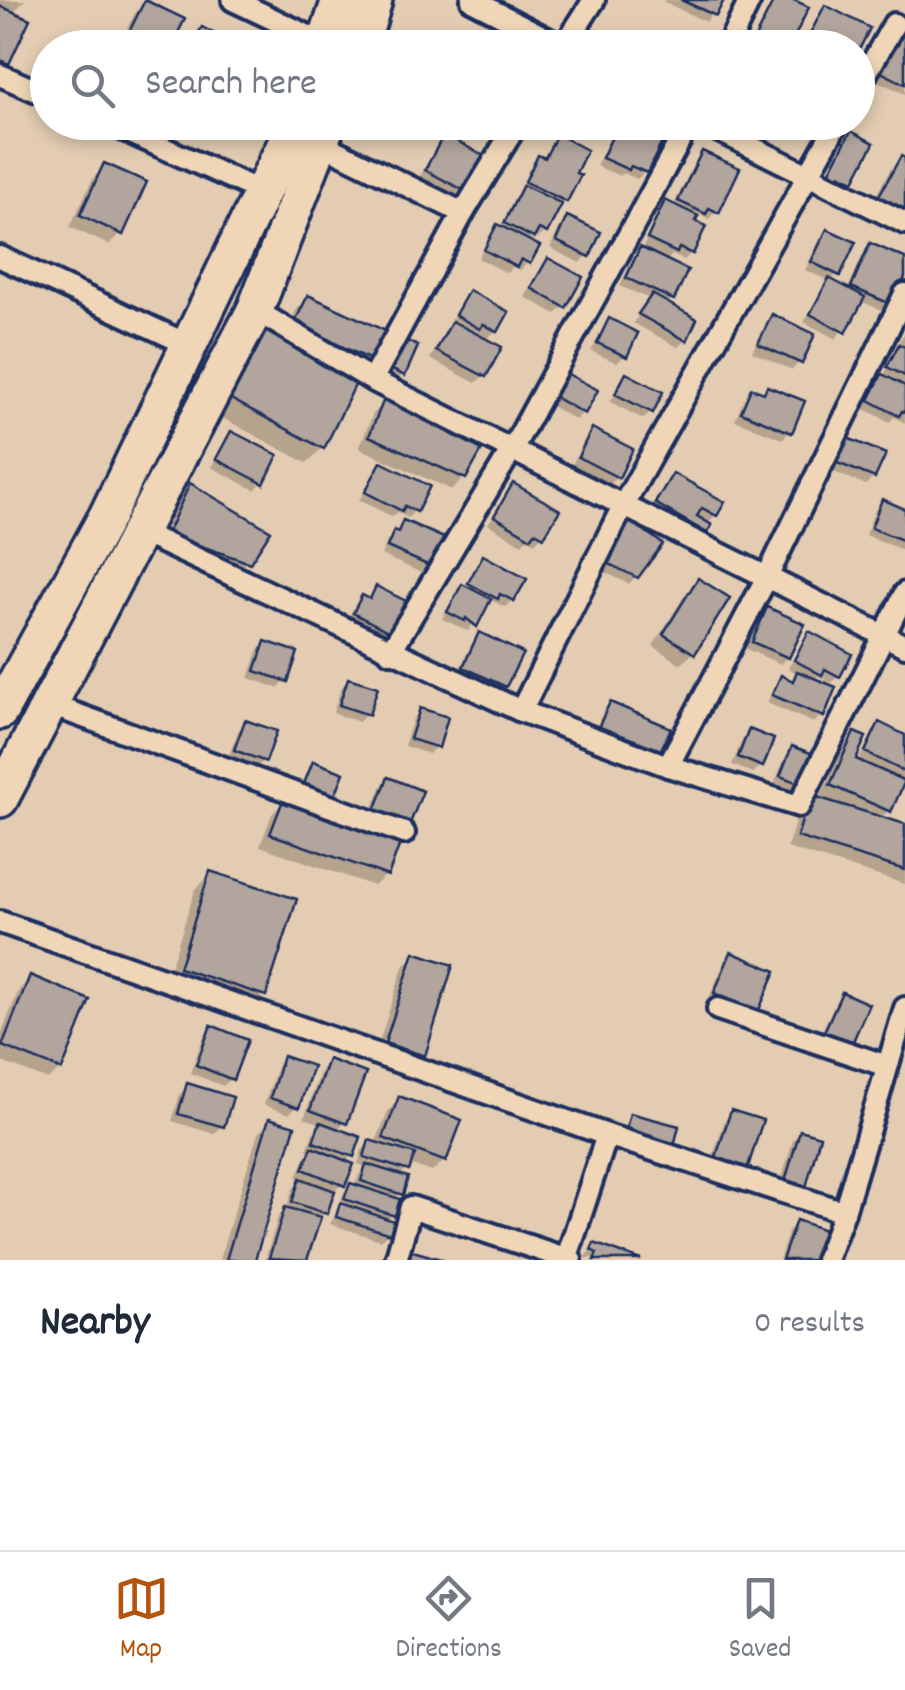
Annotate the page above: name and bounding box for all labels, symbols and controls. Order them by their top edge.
search box [30,30,875,140]
icon: search [65,58,120,113]
text: Search here [145,58,317,113]
text: Nearby [40,1295,150,1355]
text: 0 results [754,1302,865,1348]
tab: Map [114,1571,169,1671]
tab: Directions [396,1571,502,1671]
tab: Saved [729,1571,791,1671]

